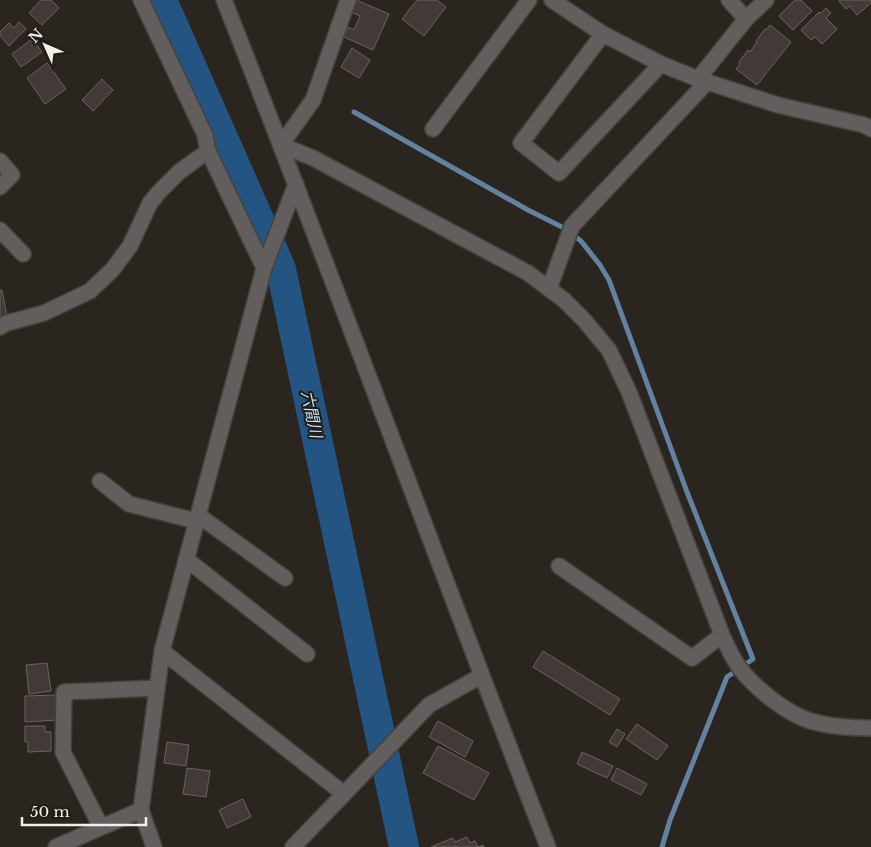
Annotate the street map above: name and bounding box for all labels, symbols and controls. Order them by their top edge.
north arrow [20,20,70,70]
text: N [25,25,47,47]
water label: 六間川 [297,388,327,442]
scale bar [22,794,146,826]
text: 50 m [30,802,70,821]

